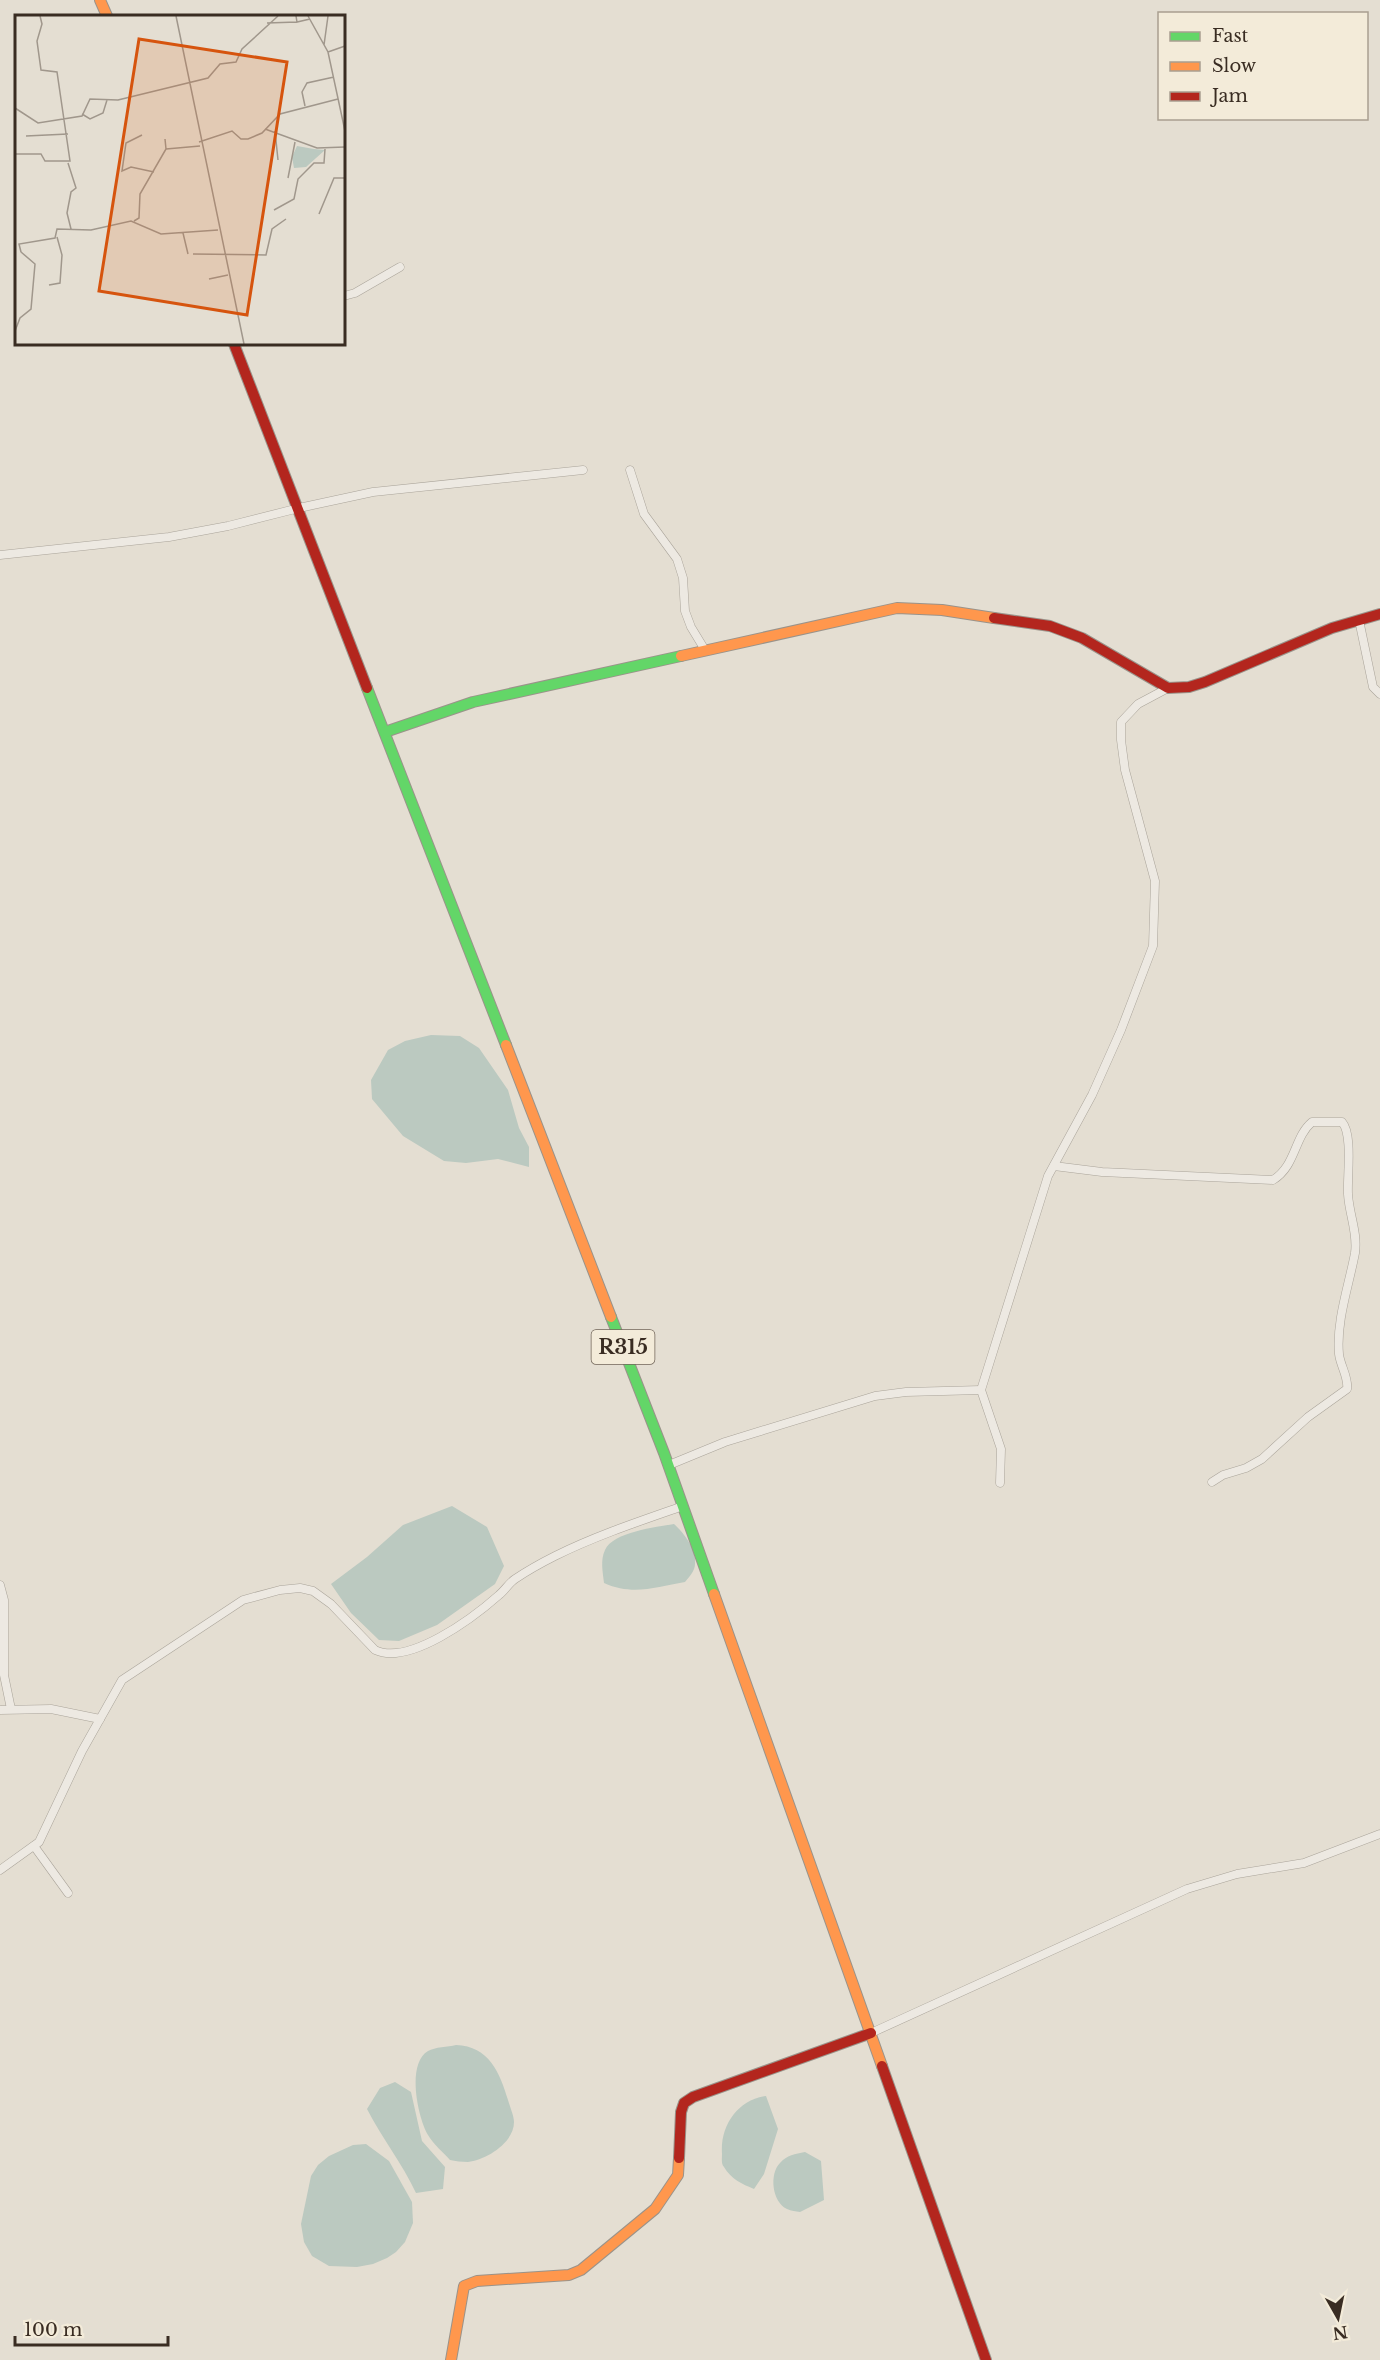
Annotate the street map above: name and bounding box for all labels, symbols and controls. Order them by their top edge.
legend [1158,12,1368,120]
inset map [15,15,345,345]
text: Fast [1212,25,1249,47]
text: Slow [1212,55,1257,77]
text: Jam [1210,85,1248,107]
road number: R315 [592,1330,654,1364]
north arrow [1308,2288,1368,2348]
scale bar [15,2309,168,2347]
text: 100 m [24,2319,82,2341]
text: N [1331,2322,1349,2344]

